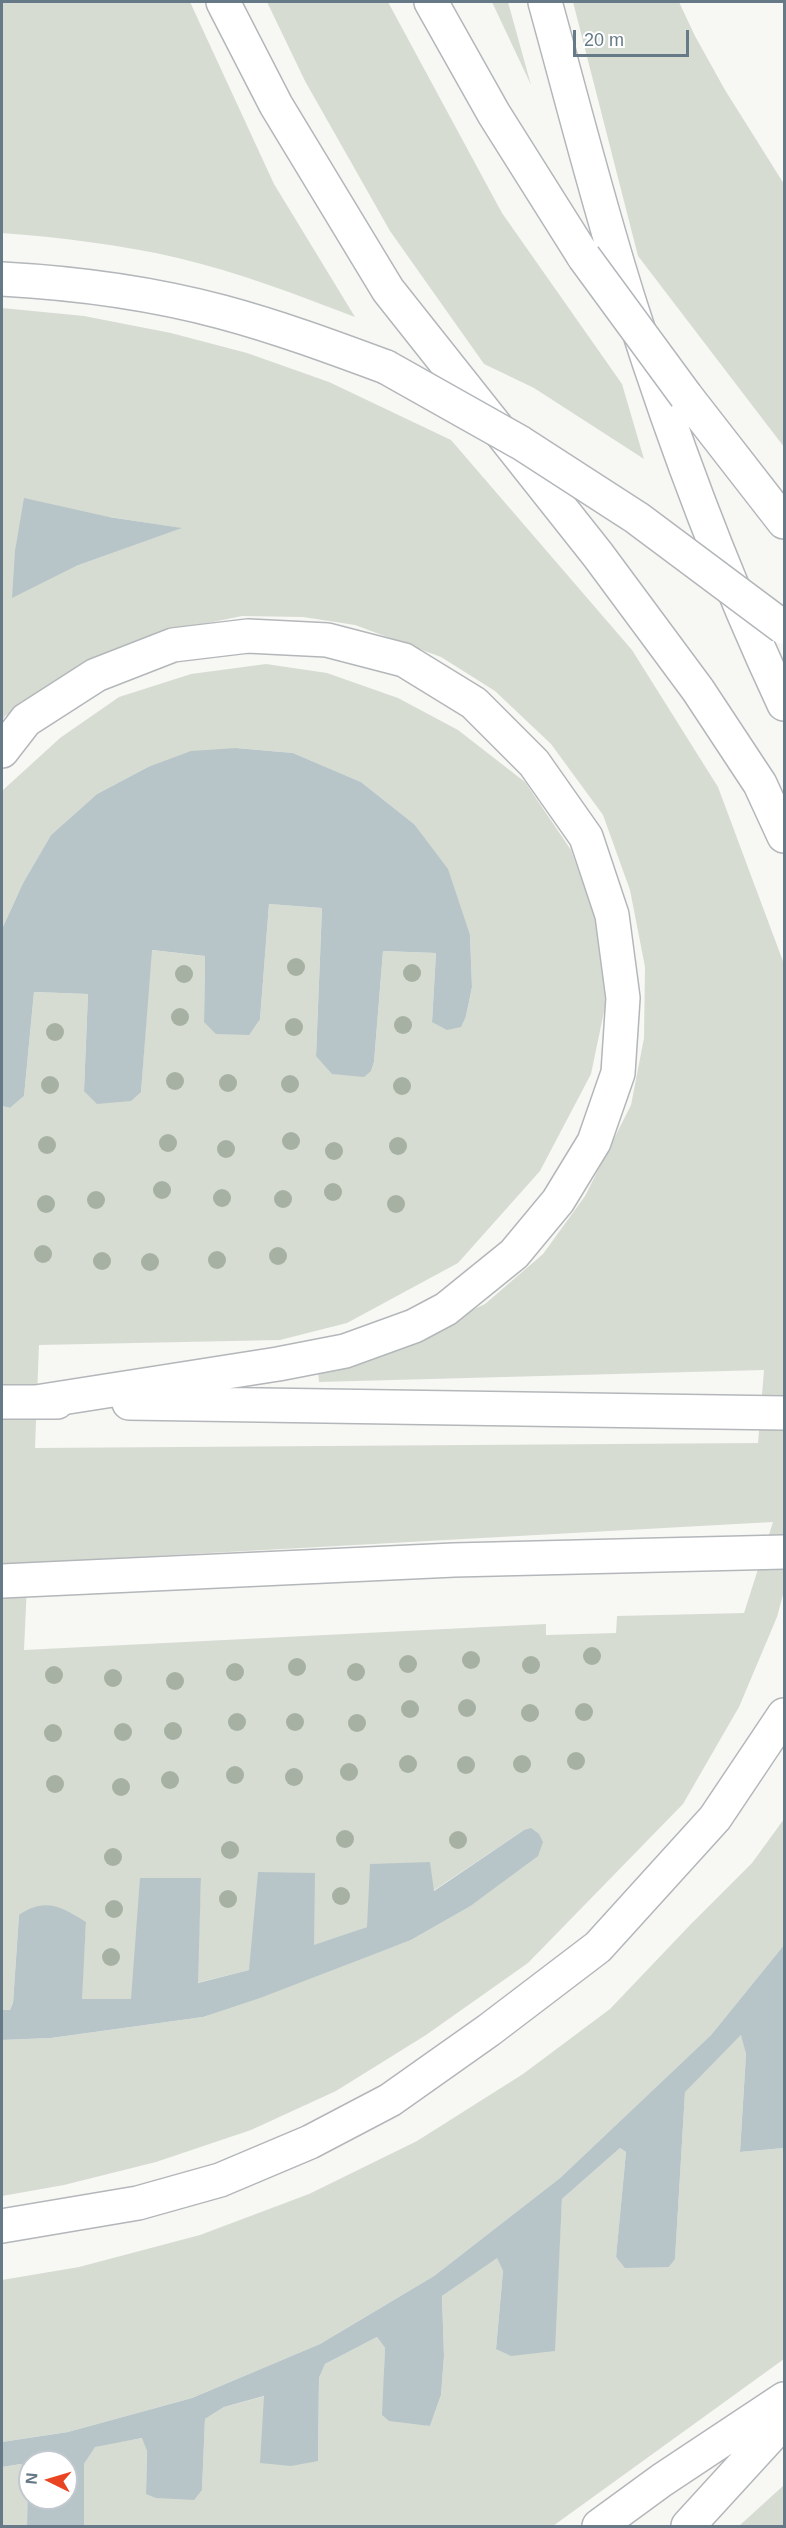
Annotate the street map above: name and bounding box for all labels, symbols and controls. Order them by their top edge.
scale bar [576,18,692,56]
text: 20 m [584,30,624,50]
north arrow [18,2450,78,2510]
text: N [23,2472,41,2485]

